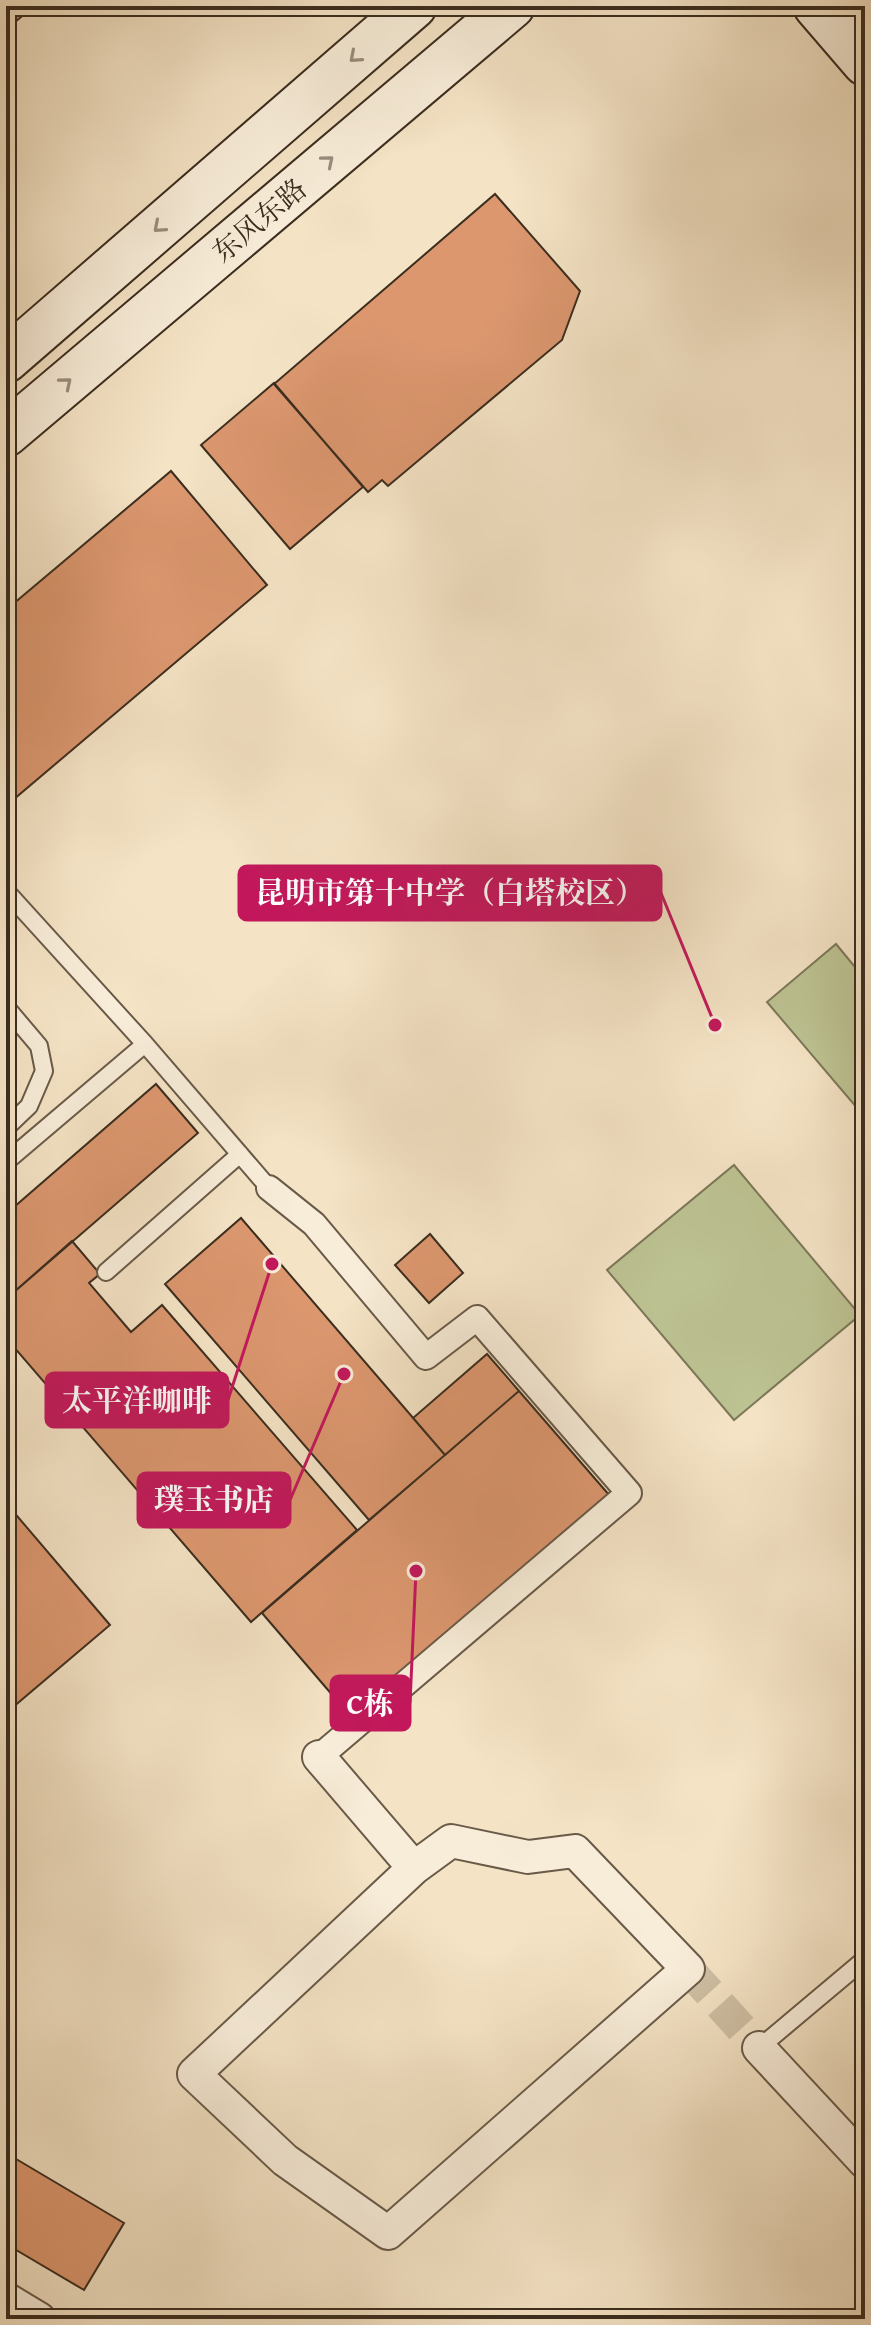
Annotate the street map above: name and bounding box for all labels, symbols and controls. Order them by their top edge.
one-way arrow [350,47,365,62]
one-way arrow [319,156,333,171]
street label: 东风东路 [203,168,315,271]
one-way arrow [153,218,168,232]
one-way arrow [56,379,71,393]
callout: 昆明市第十中学（白塔校区） [239,866,661,920]
text: 昆明市第十中学（白塔校区） [255,870,645,914]
callout: 太平洋咖啡 [46,1373,228,1427]
text: 太平洋咖啡 [62,1378,212,1422]
callout: 璞玉书店 [138,1473,290,1527]
text: 璞玉书店 [154,1477,274,1521]
callout: C栋 [331,1676,410,1730]
text: C栋 [347,1681,393,1725]

